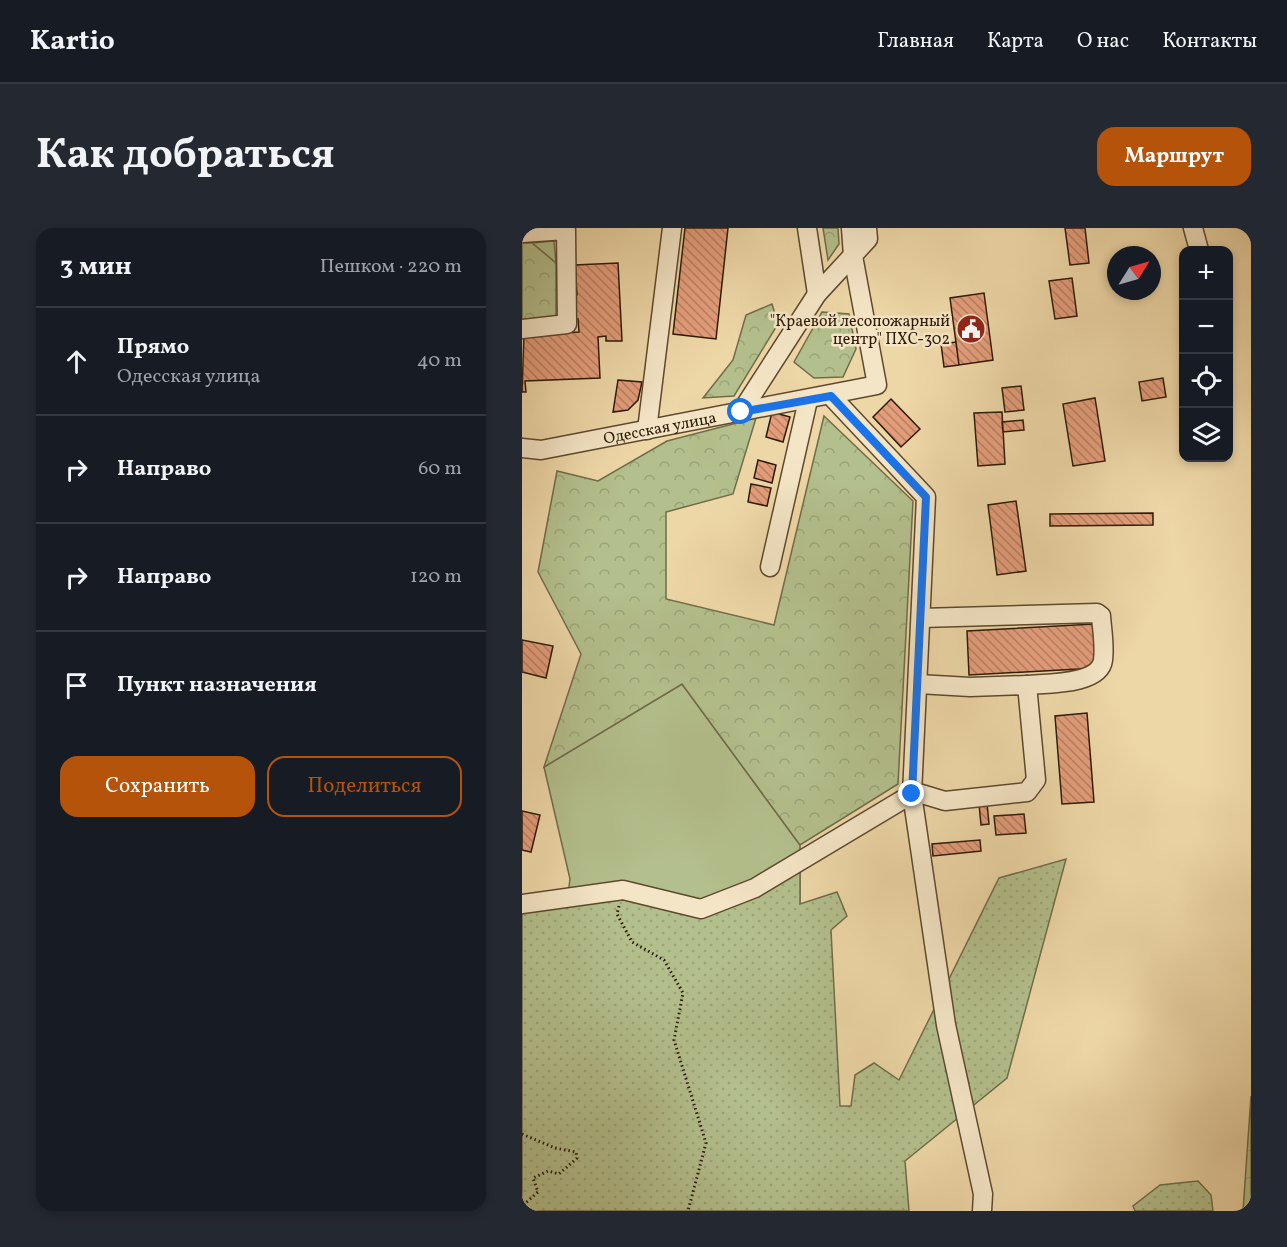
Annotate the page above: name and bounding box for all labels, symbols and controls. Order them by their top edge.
text: Kartio [30,22,115,61]
text: Главная [877,27,954,56]
text: Карта [987,27,1044,56]
text: О нас [1077,27,1129,56]
text: Контакты [1162,27,1257,56]
text: Как добраться [36,127,335,186]
button: Маршрут [1097,127,1251,186]
north arrow [1107,246,1161,300]
map controls [1179,246,1233,462]
button: + [1179,246,1233,300]
text: 3 мин [60,249,132,285]
text: Пешком · 220 m [320,253,462,281]
button: − [1179,300,1233,354]
place label: "Краевой лесопожарный центр" ПХС-302 [770,311,950,351]
public building icon: "Краевой лесопожарный центр" ПХС-302 [955,313,987,345]
text: Прямо [117,332,189,363]
icon: ahead [60,345,93,378]
text: 40 m [417,347,462,375]
button: locate [1179,354,1233,408]
text: Одесская улица [117,363,260,391]
route start [727,398,753,424]
street label: Одесская улица [602,407,719,451]
button: layers [1179,408,1233,462]
icon: right [60,453,93,486]
text: Направо [117,454,211,485]
text: 60 m [418,455,462,483]
icon: right [60,561,93,594]
text: Направо [117,562,211,593]
text: 120 m [410,563,462,591]
icon: arrive [60,669,93,702]
text: Пункт назначения [117,670,317,701]
button: Сохранить [60,756,255,817]
button: Поделиться [267,756,462,817]
route end [898,780,924,806]

